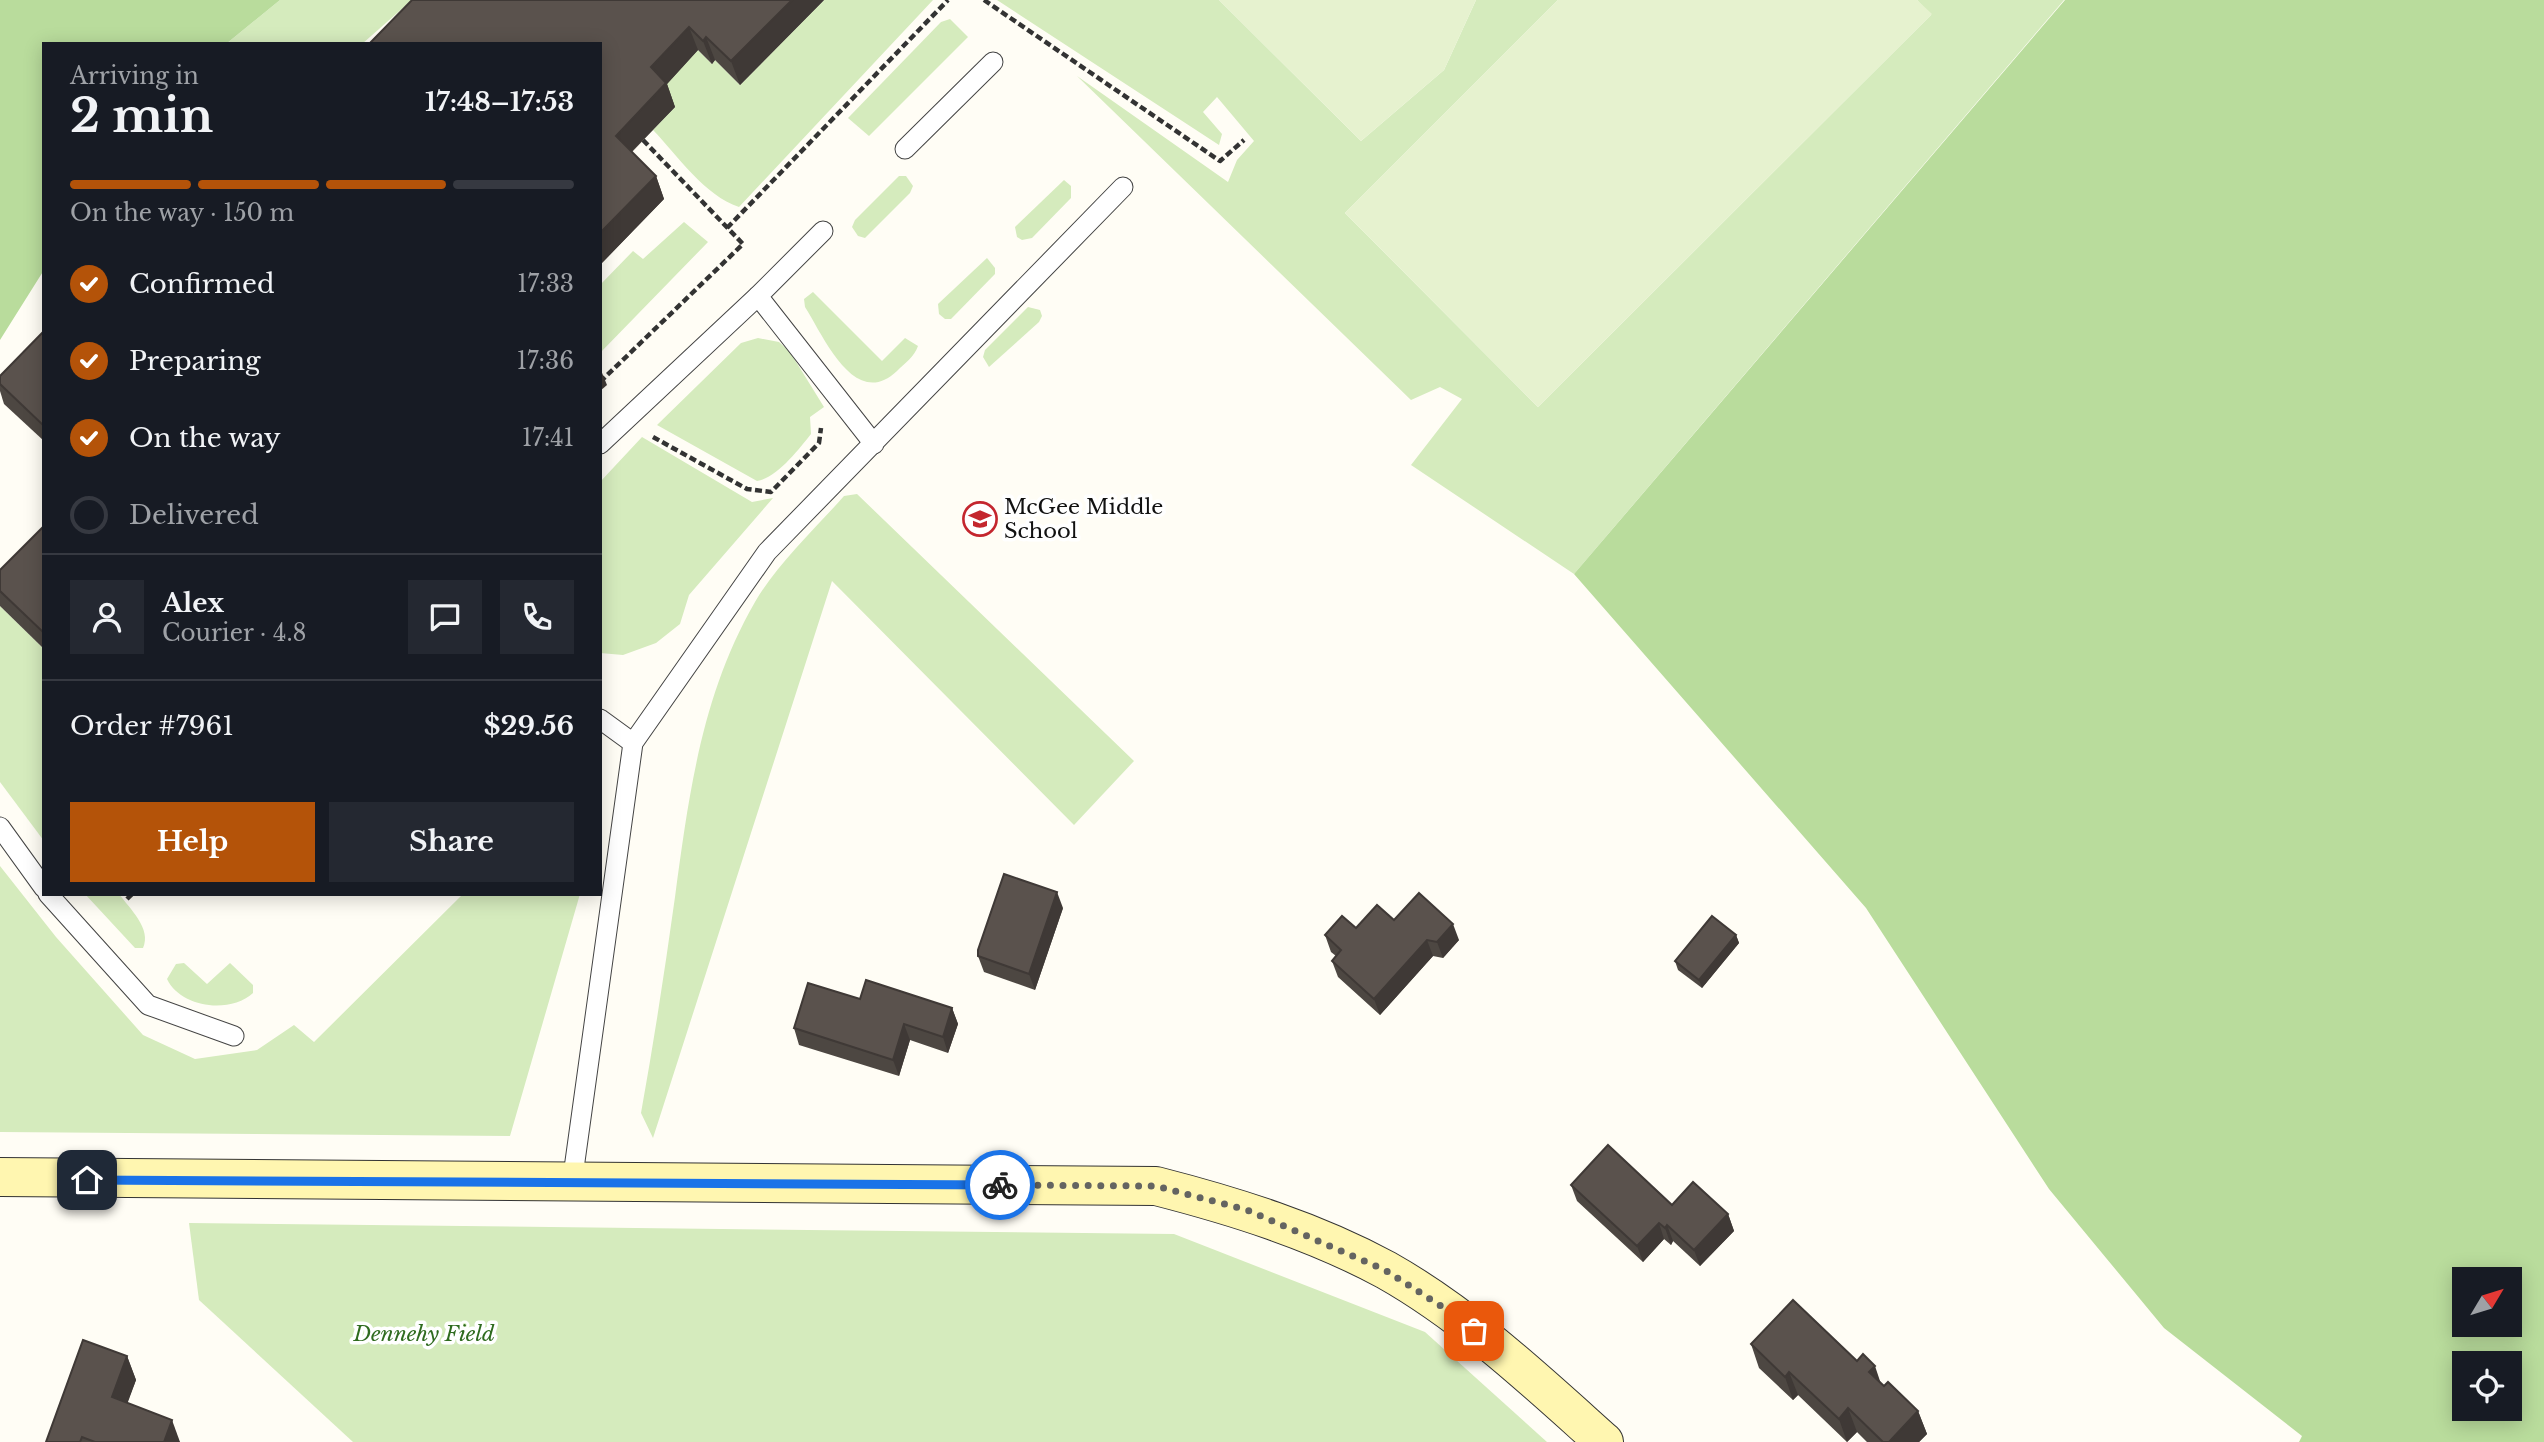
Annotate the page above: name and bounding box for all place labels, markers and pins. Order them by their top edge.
place label: McGee Middle School [1004,494,1163,544]
school or university icon: McGee Middle School [961,500,999,538]
pin [57,1150,117,1210]
pin [1444,1301,1504,1361]

